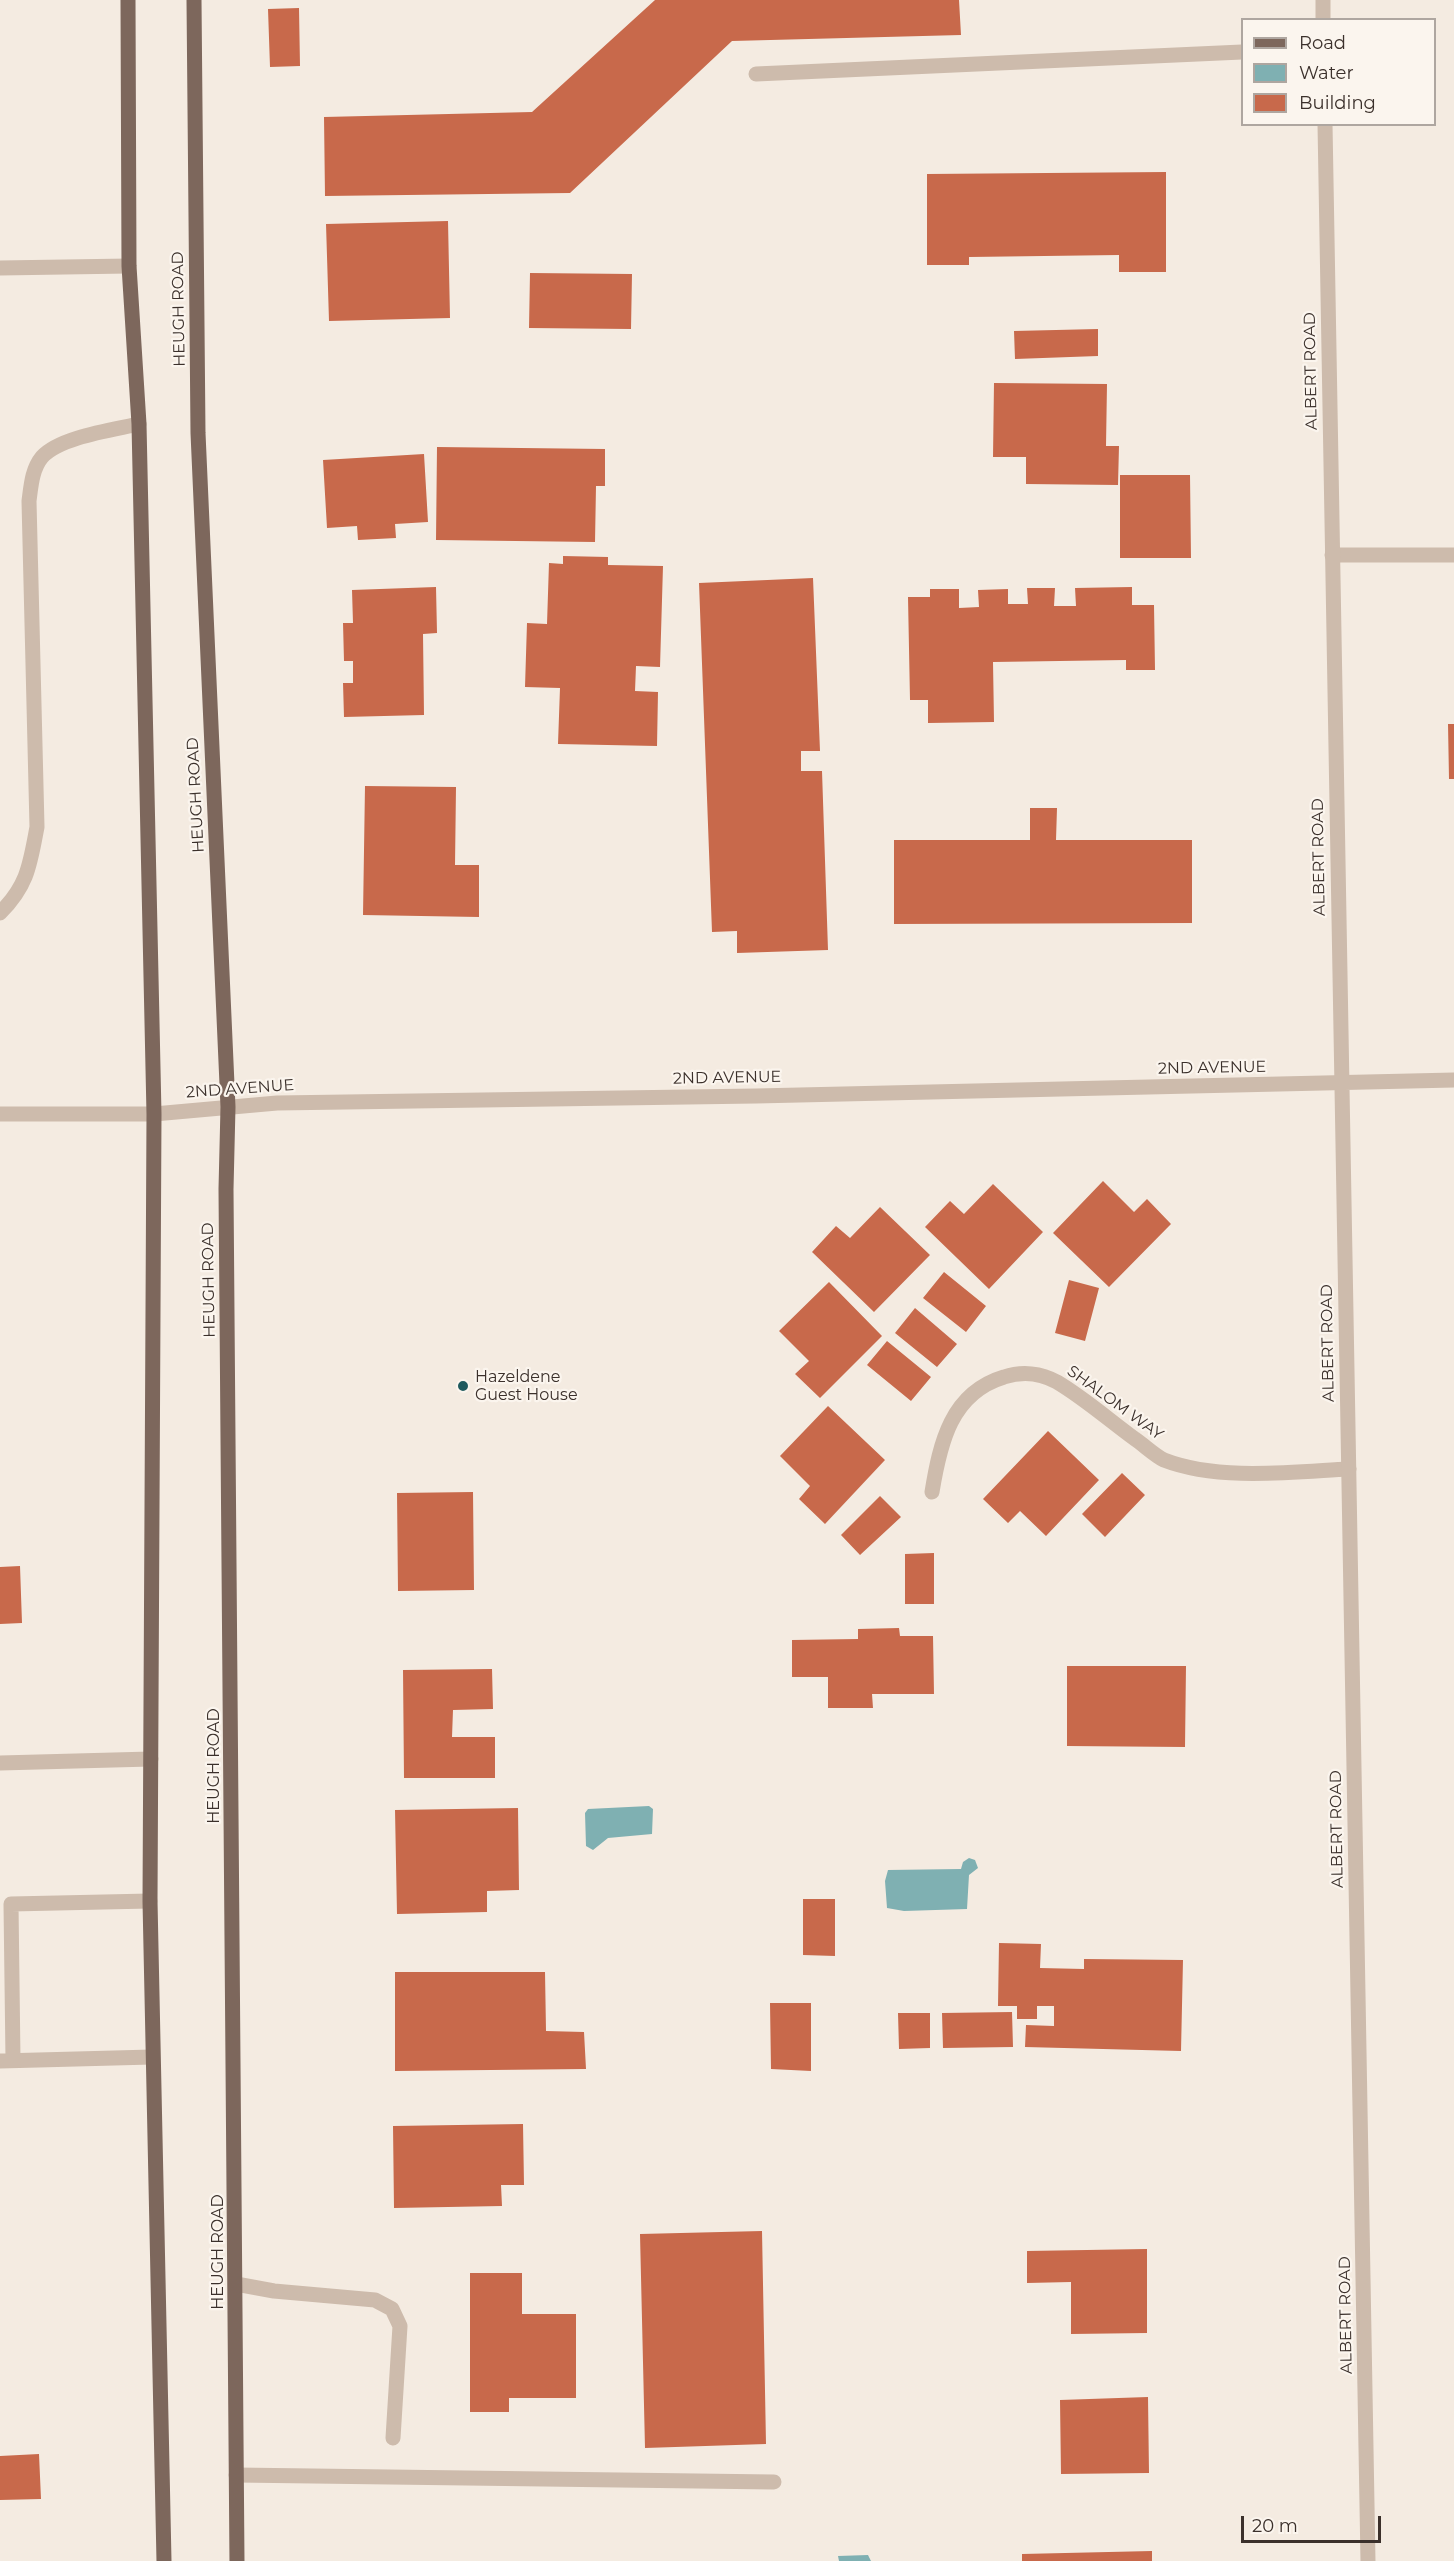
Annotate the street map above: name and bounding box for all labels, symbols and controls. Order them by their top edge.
legend [1241,18,1436,126]
text: Road [1299,32,1346,54]
text: Water [1299,62,1354,84]
text: Building [1299,92,1376,114]
street label: HEUGH ROAD [168,251,190,367]
street label: ALBERT ROAD [1300,312,1322,430]
street label: HEUGH ROAD [183,737,209,853]
street label: ALBERT ROAD [1308,798,1330,916]
street label: 2ND AVENUE [1158,1057,1266,1079]
street label: 2ND AVENUE [673,1067,781,1089]
street label: 2ND AVENUE [185,1076,295,1102]
street label: HEUGH ROAD [198,1222,220,1338]
street label: ALBERT ROAD [1317,1284,1339,1402]
street label: SHALOM WAY [1063,1362,1167,1444]
place label: Hazeldene Guest House [475,1367,578,1405]
marker: Hazeldene Guest House [456,1379,470,1393]
street label: HEUGH ROAD [204,1708,224,1824]
street label: ALBERT ROAD [1326,1770,1348,1888]
street label: HEUGH ROAD [208,2194,228,2310]
street label: ALBERT ROAD [1335,2256,1357,2374]
scale bar [1244,2504,1384,2542]
text: 20 m [1252,2515,1298,2537]

